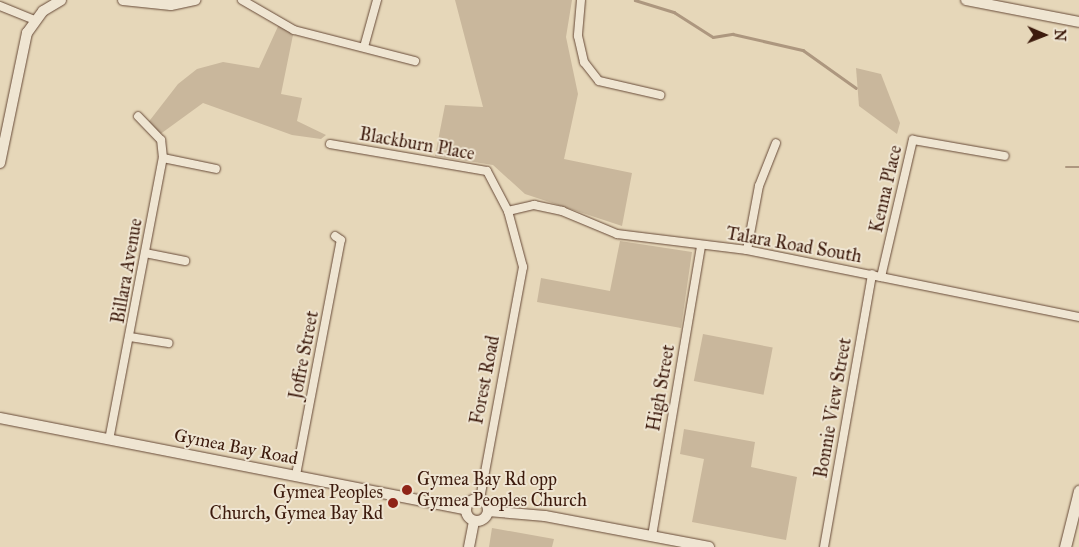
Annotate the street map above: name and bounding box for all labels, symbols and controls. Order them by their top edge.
north arrow [1019,10,1069,60]
text: N [1051,29,1068,41]
street label: Blackburn Place [358,123,476,165]
street label: Kenna Place [865,143,907,235]
street label: Billara Avenue [107,217,147,325]
street label: Talara Road South [725,222,863,268]
street label: Joffre Street [285,309,323,401]
street label: Forest Road [466,334,504,426]
street label: Bonnie View Street [810,336,856,480]
street label: High Street [643,343,679,433]
street label: Gymea Bay Road [172,424,300,470]
place label: Gymea Bay Rd opp Gymea Peoples Church [417,469,587,512]
place label: Gymea Peoples Church, Gymea Bay Rd [210,482,383,524]
marker: Gymea Bay Rd opp Gymea Peoples Church [401,484,413,496]
marker: Gymea Peoples Church, Gymea Bay Rd [387,497,399,509]

